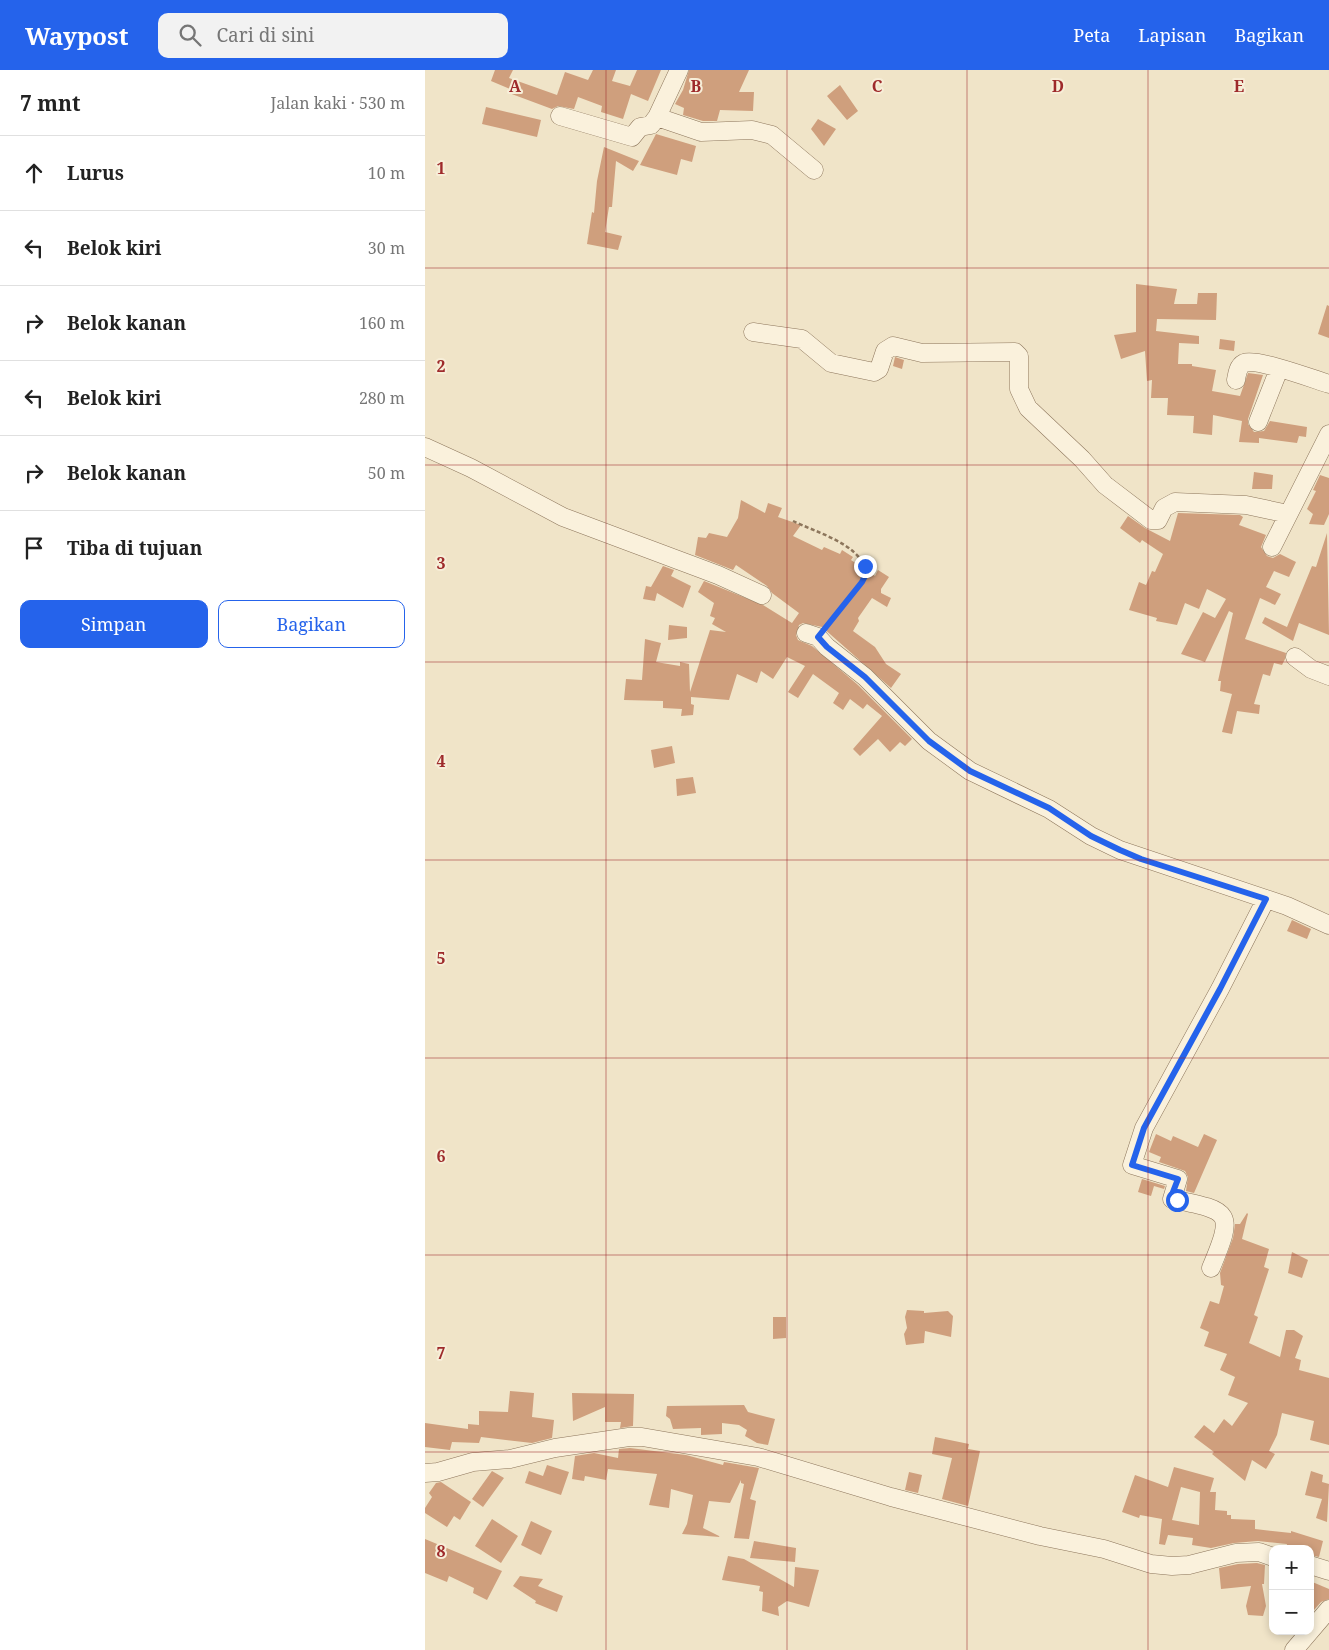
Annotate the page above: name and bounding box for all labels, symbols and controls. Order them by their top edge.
search box [158,13,508,58]
text: Waypost [25,19,128,52]
icon: search [176,21,204,49]
text: Cari di sini [216,22,314,48]
text: Peta [1073,23,1110,47]
text: Lapisan [1138,23,1206,47]
text: Bagikan [1234,23,1304,47]
text: A [509,75,522,97]
text: B [691,75,702,97]
text: C [872,75,883,97]
text: D [1052,75,1064,97]
text: E [1234,75,1244,97]
text: 7 mnt [20,89,81,117]
text: Jalan kaki · 530 m [271,92,405,114]
text: 1 [436,157,446,179]
icon: ahead [20,159,48,187]
text: Lurus [67,160,124,186]
text: 10 m [368,162,405,184]
icon: left [20,234,48,262]
text: Belok kiri [67,235,161,261]
text: 30 m [368,237,405,259]
icon: right [20,309,48,337]
text: Belok kanan [67,310,186,336]
text: 160 m [359,312,405,334]
text: 2 [436,355,446,377]
icon: left [20,384,48,412]
text: Belok kiri [67,385,161,411]
text: 280 m [359,387,405,409]
icon: right [20,459,48,487]
text: Belok kanan [67,460,186,486]
text: 50 m [368,462,405,484]
icon: arrive [20,534,48,562]
text: Tiba di tujuan [67,535,202,561]
text: 3 [436,552,446,574]
route end [854,555,877,578]
button: Simpan [20,600,208,648]
button: Bagikan [218,600,405,648]
text: 4 [436,750,446,772]
text: 5 [436,947,446,969]
text: 6 [436,1145,446,1167]
route start [1166,1189,1189,1212]
text: 7 [436,1342,446,1364]
text: 8 [436,1540,446,1562]
map controls [1269,1545,1314,1635]
button: + [1269,1545,1314,1590]
button: − [1269,1590,1314,1635]

